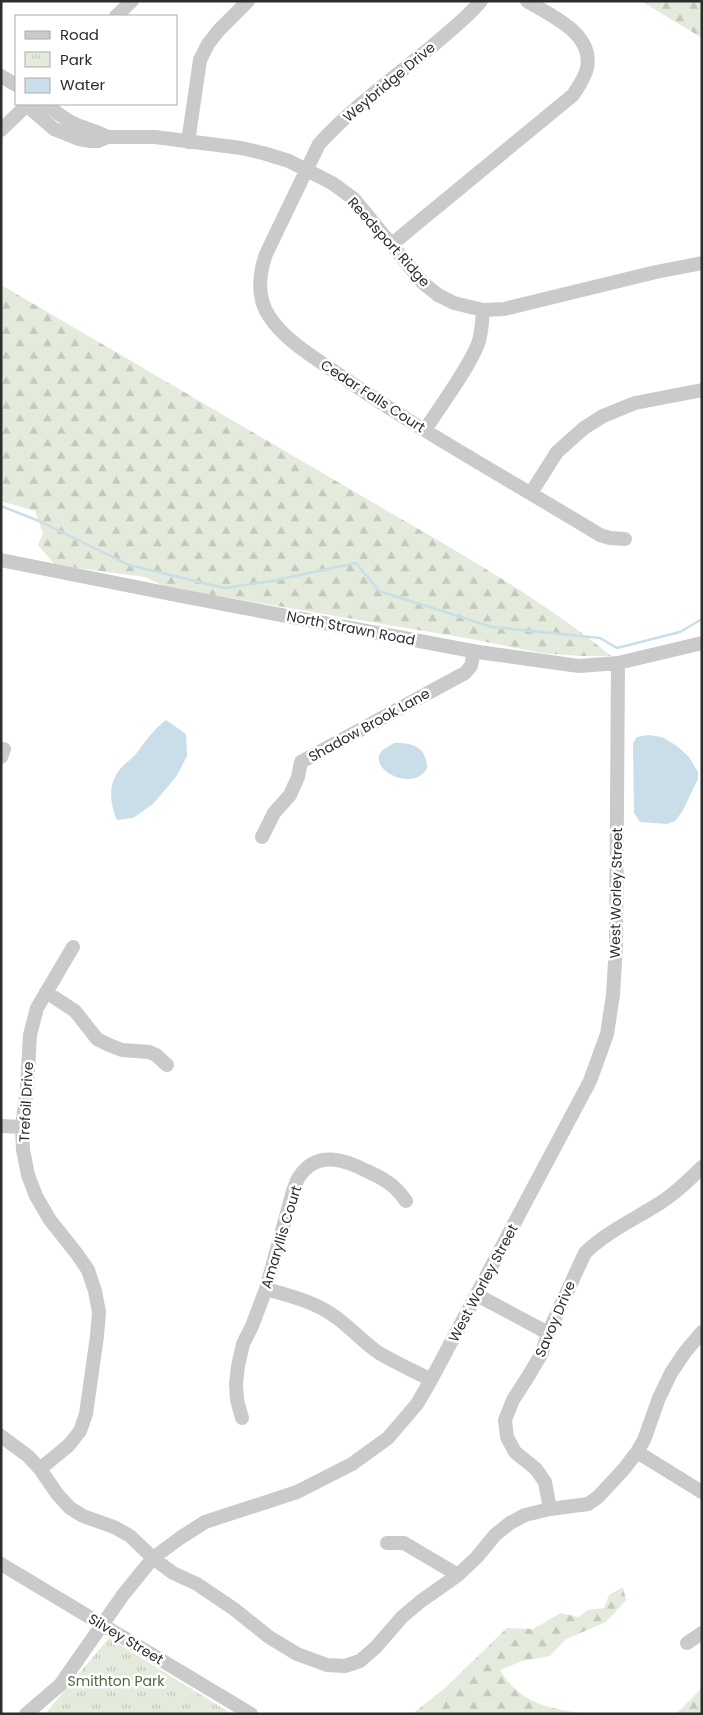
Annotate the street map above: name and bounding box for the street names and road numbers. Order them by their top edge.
street label: Weybridge Drive [339,37,440,127]
street label: Reedsport Ridge [343,193,435,292]
street label: Cedar Falls Court [317,355,429,437]
street label: North Strawn Road [285,606,417,650]
street label: Shadow Brook Lane [305,683,434,767]
street label: West Worley Street [605,827,627,959]
street label: Trefoil Drive [14,1061,38,1143]
street label: Amaryllis Court [256,1183,306,1291]
street label: West Worley Street [443,1220,523,1346]
street label: Savoy Drive [530,1277,580,1360]
street label: Silvey Street [85,1609,167,1669]

